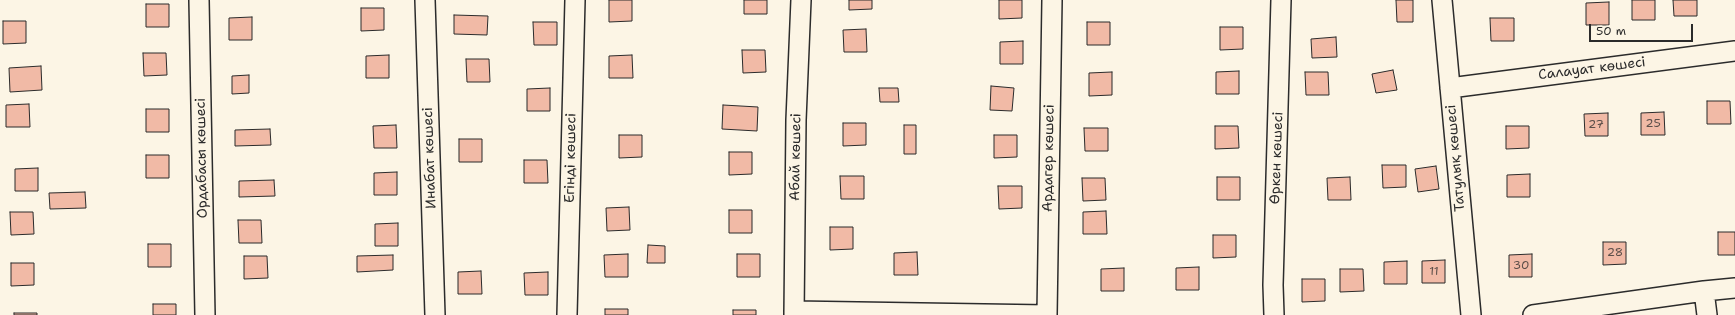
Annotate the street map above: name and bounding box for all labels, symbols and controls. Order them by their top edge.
scale bar [1591,16,1695,42]
text: 50 m [1596,23,1626,39]
street label: Салауат көшесі [1537,54,1647,84]
street label: Ордабасы көшесі [193,98,211,218]
street label: Ардагер көшесі [1040,104,1058,212]
street label: Татулық көшесі [1443,104,1469,212]
street label: Инабат көшесі [420,107,440,209]
street label: Өркен көшесі [1267,111,1287,205]
street label: Егінді көшесі [562,113,580,203]
street label: Абай көшесі [787,113,805,201]
house number: 25 [1645,117,1661,131]
house number: 27 [1588,118,1604,132]
house number: 28 [1607,246,1623,260]
house number: 30 [1513,259,1529,273]
house number: 11 [1429,265,1439,279]

